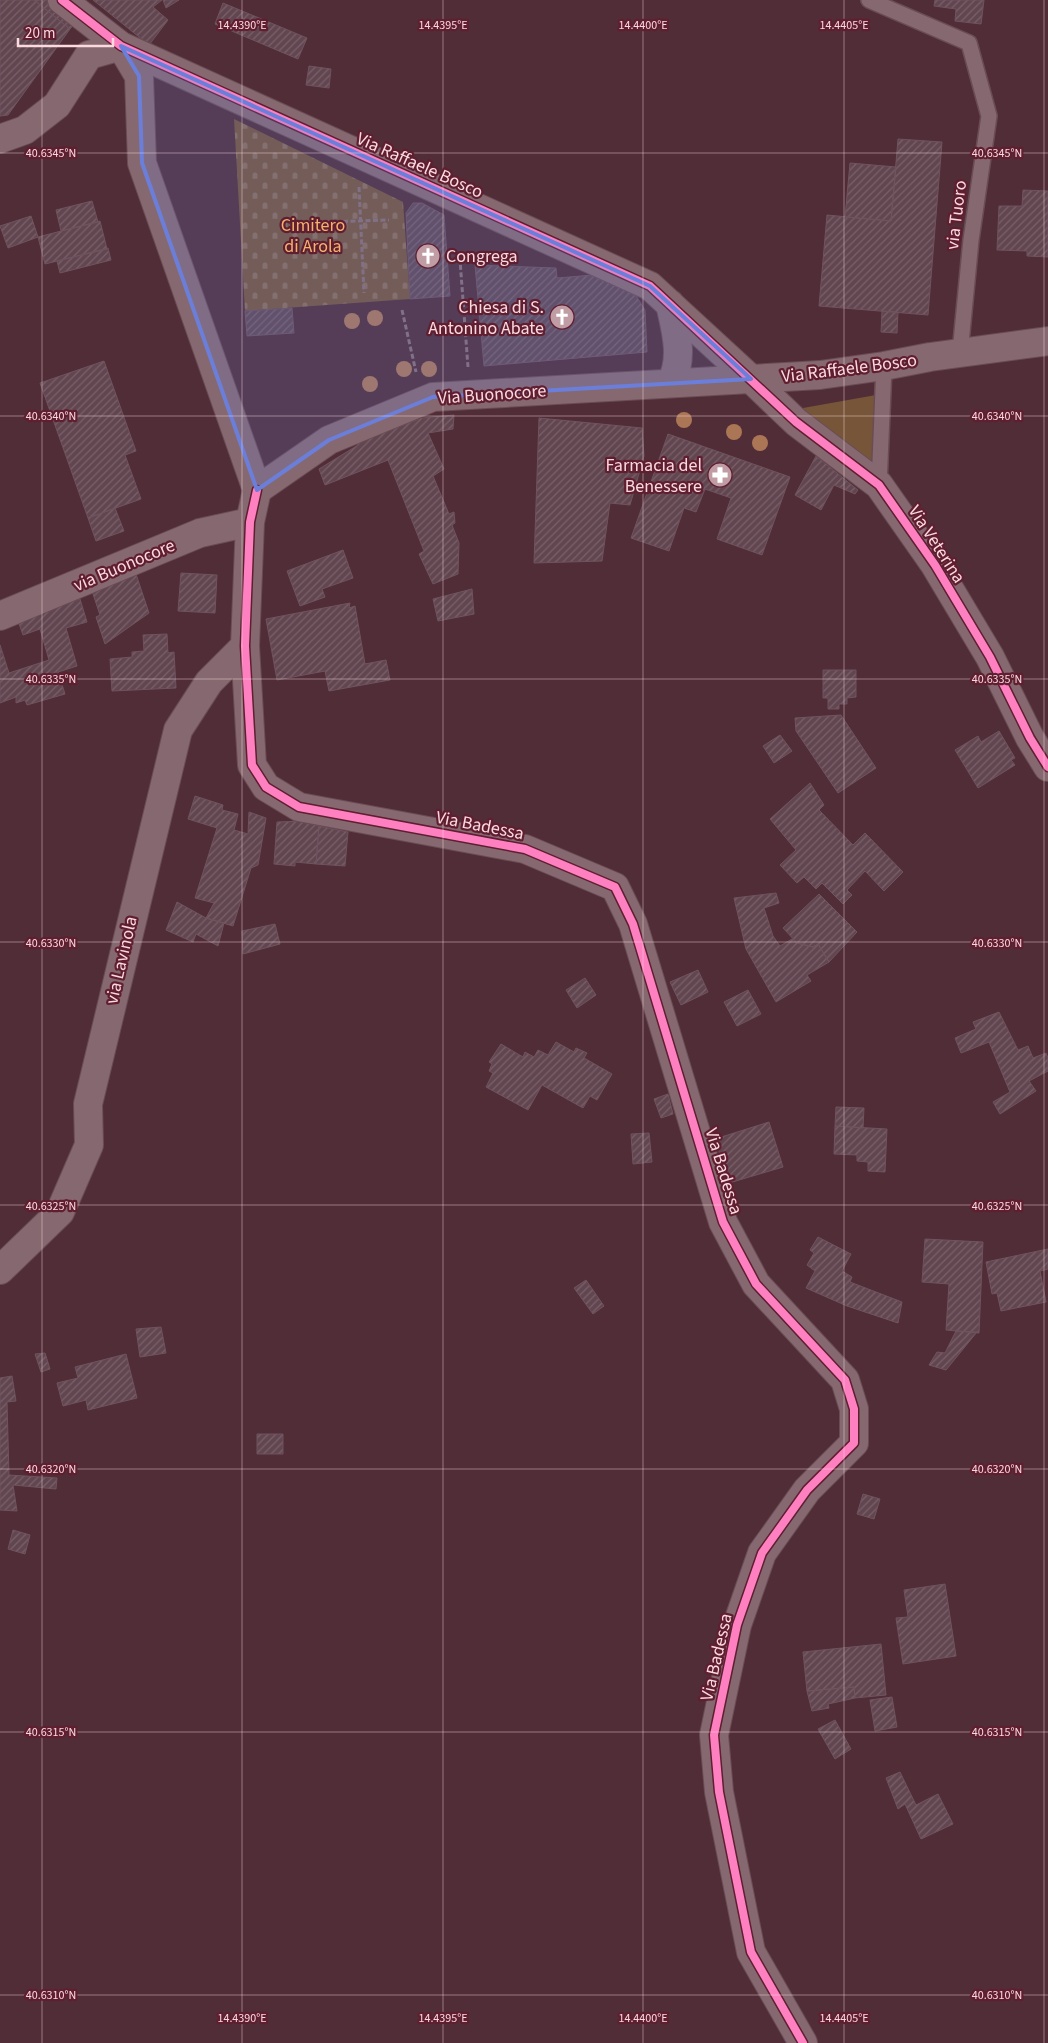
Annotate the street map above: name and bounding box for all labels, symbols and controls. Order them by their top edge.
scale bar [18,15,112,47]
text: 14.4390°E [217,17,267,34]
text: 14.4395°E [418,17,468,34]
text: 14.4400°E [618,17,668,34]
text: 14.4405°E [819,17,869,34]
text: 20 m [25,23,55,44]
street label: Via Raffaele Bosco [353,126,487,205]
text: 40.6345°N [26,145,76,162]
text: 40.6345°N [972,145,1022,162]
street label: via Tuoro [940,179,973,251]
park label: Cimitero di Arola [281,213,345,259]
church icon: Congrega [415,243,441,269]
place label: Congrega [446,244,518,269]
place label: Chiesa di S. Antonino Abate [428,295,544,341]
church icon: Chiesa di S. Antonino Abate [549,304,575,330]
street label: Via Raffaele Bosco [780,348,918,389]
street label: Via Buonocore [437,378,547,411]
text: 40.6340°N [26,408,76,425]
text: 40.6340°N [972,408,1022,425]
place label: Farmacia del Benessere [606,453,702,499]
pharmacy icon: Farmacia del Benessere [707,462,733,488]
street label: Via Veterina [902,500,971,588]
street label: via Buonocore [70,533,179,598]
text: 40.6335°N [26,671,76,688]
text: 40.6335°N [972,671,1022,688]
street label: Via Badessa [434,805,526,846]
street label: via Lavinola [99,914,144,1006]
text: 40.6330°N [26,935,76,952]
text: 40.6330°N [972,935,1022,952]
street label: Via Badessa [699,1125,749,1217]
text: 40.6325°N [26,1198,76,1215]
text: 40.6325°N [972,1198,1022,1215]
text: 40.6320°N [26,1461,76,1478]
text: 40.6320°N [972,1461,1022,1478]
street label: Via Badessa [694,1611,739,1703]
text: 40.6315°N [26,1724,76,1741]
text: 40.6315°N [972,1724,1022,1741]
text: 40.6310°N [26,1987,76,2004]
text: 40.6310°N [972,1987,1022,2004]
text: 14.4390°E [217,2010,267,2027]
text: 14.4395°E [418,2010,468,2027]
text: 14.4400°E [618,2010,668,2027]
text: 14.4405°E [819,2010,869,2027]

